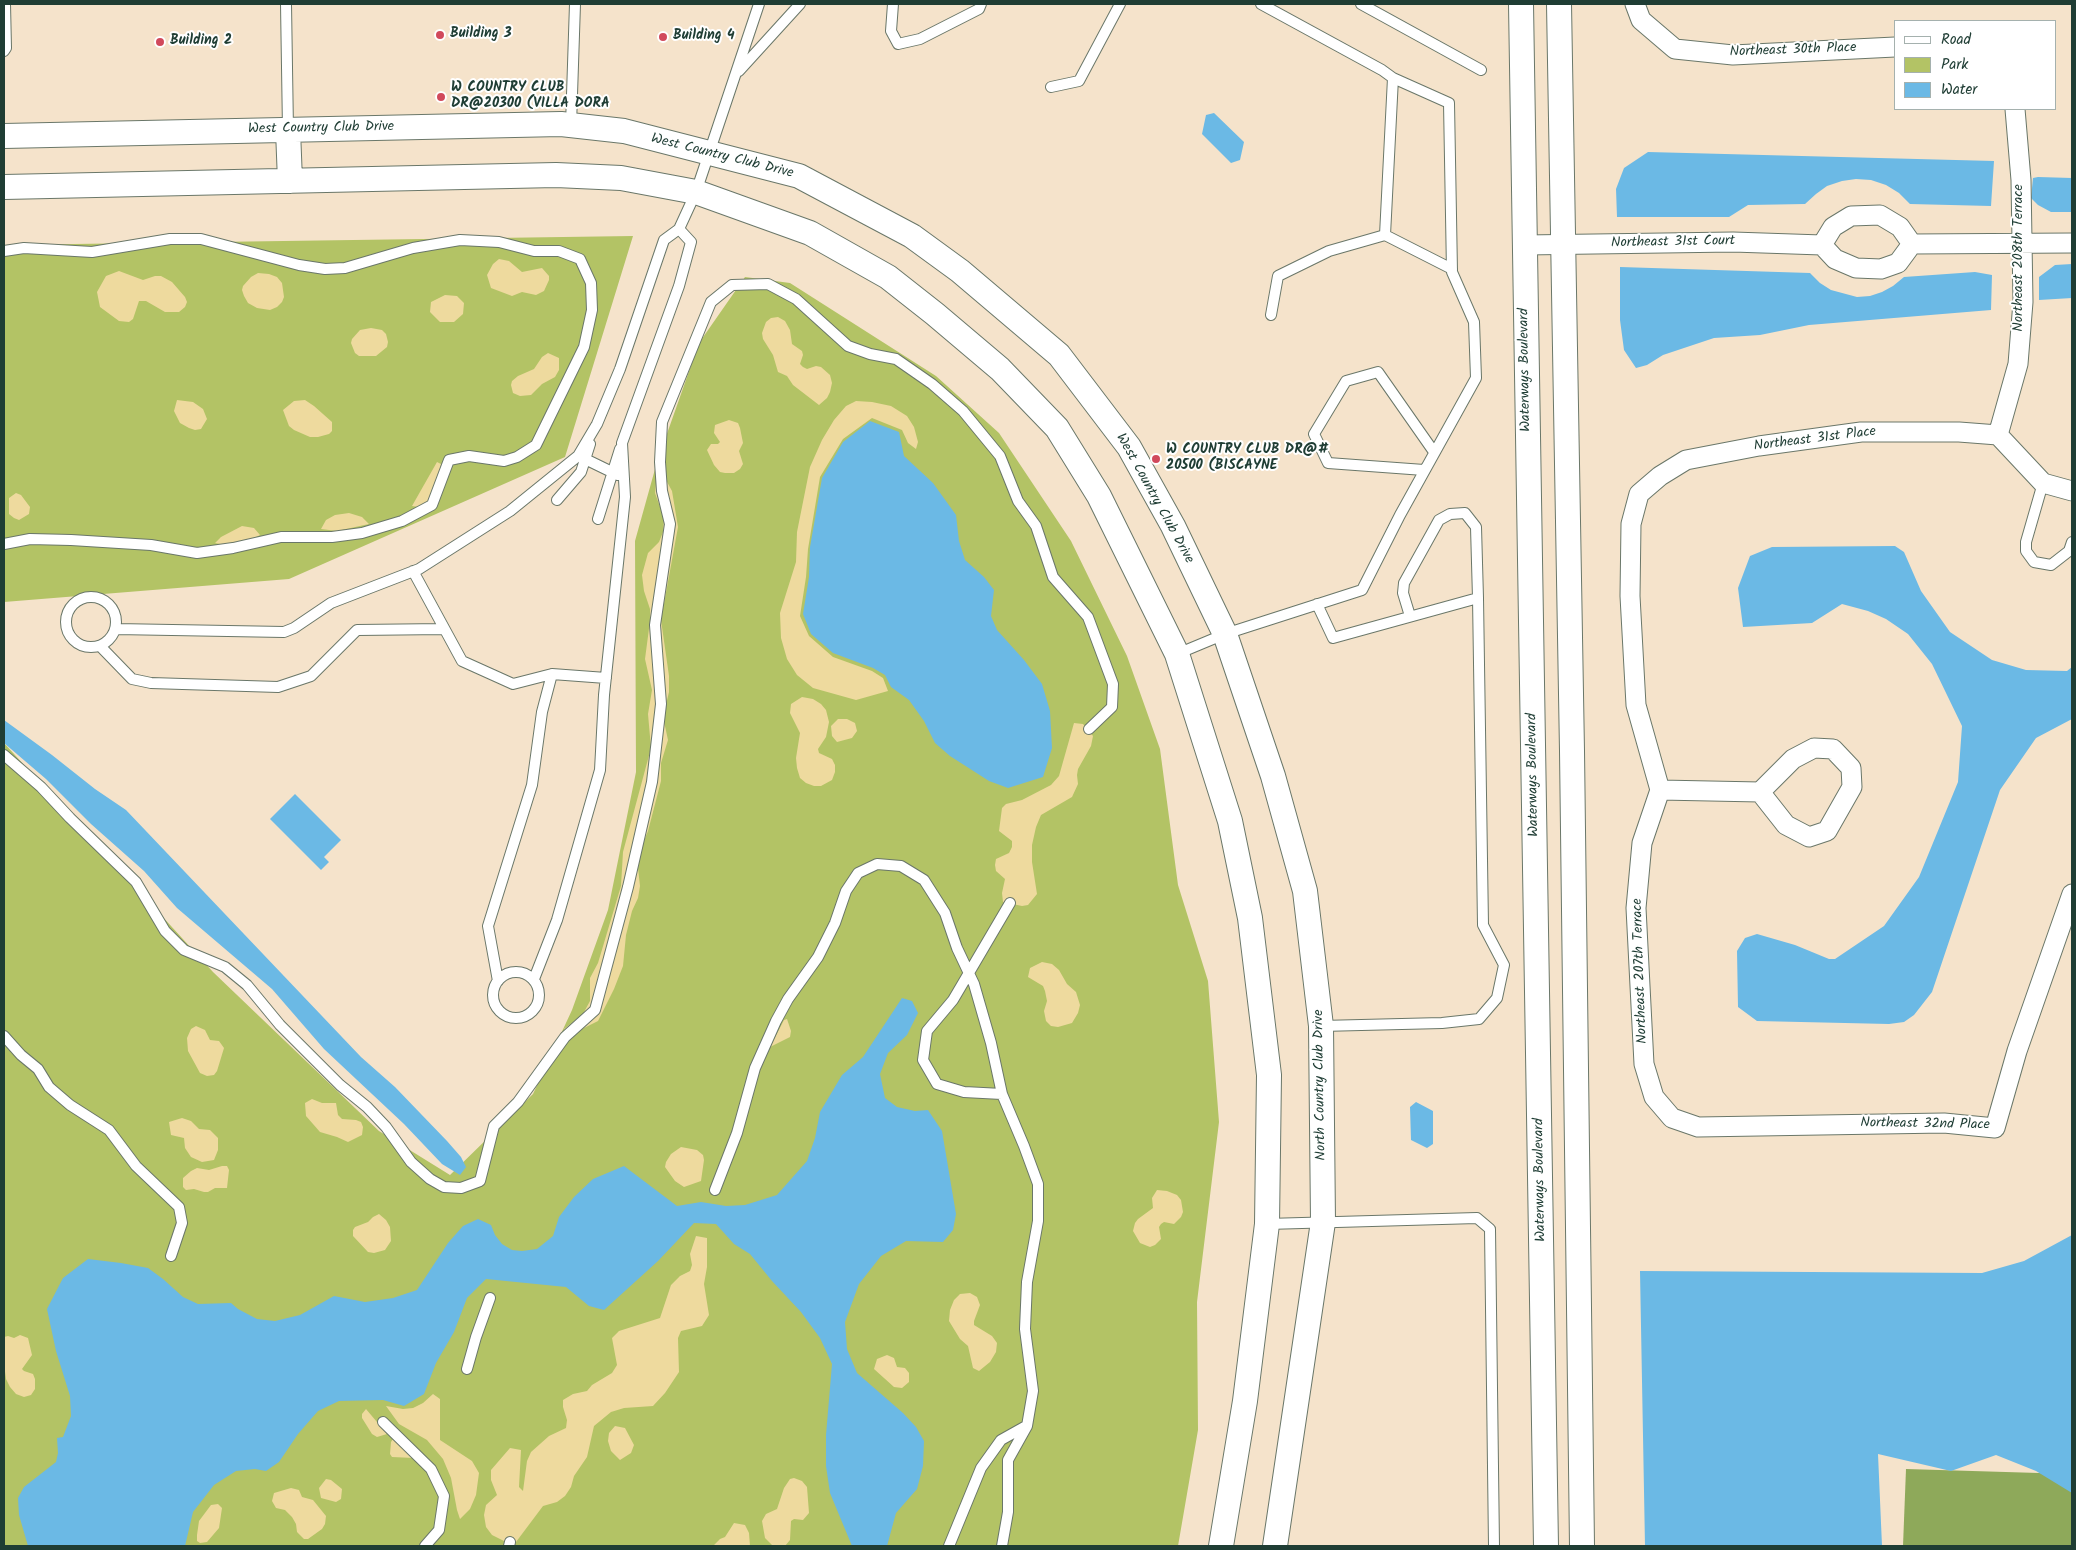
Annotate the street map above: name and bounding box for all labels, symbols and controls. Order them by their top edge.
legend [1894,20,2056,110]
place label: Building 3 [450,27,512,43]
text: Road [1941,28,1971,52]
marker: Building 3 [434,29,446,41]
place label: Building 4 [673,29,735,45]
marker: Building 4 [657,31,669,43]
place label: Building 2 [170,34,232,50]
marker: Building 2 [154,36,166,48]
street label: Northeast 30th Place [1729,40,1857,62]
text: Park [1941,53,1968,77]
text: Water [1941,78,1977,102]
place label: W COUNTRY CLUB DR@20300 (VILLA DORA [451,81,610,114]
marker: W COUNTRY CLUB DR@20300 (VILLA DORA [435,91,447,103]
street label: West Country Club Drive [248,119,394,139]
street label: West Country Club Drive [649,131,795,183]
street label: Northeast 208th Terrace [2012,184,2028,332]
street label: Northeast 31st Court [1611,234,1735,252]
street label: Waterways Boulevard [1517,308,1535,432]
street label: Northeast 31st Place [1753,424,1877,456]
street label: West Country Club Drive [1111,431,1197,567]
place label: W COUNTRY CLUB DR@# 20500 (BISCAYNE [1166,443,1329,476]
marker: W COUNTRY CLUB DR@# 20500 (BISCAYNE [1150,453,1162,465]
street label: Waterways Boulevard [1525,713,1543,837]
street label: Northeast 207th Terrace [1630,898,1652,1044]
street label: North Country Club Drive [1311,1009,1331,1161]
street label: Northeast 32nd Place [1860,1115,1990,1135]
street label: Waterways Boulevard [1532,1118,1550,1242]

